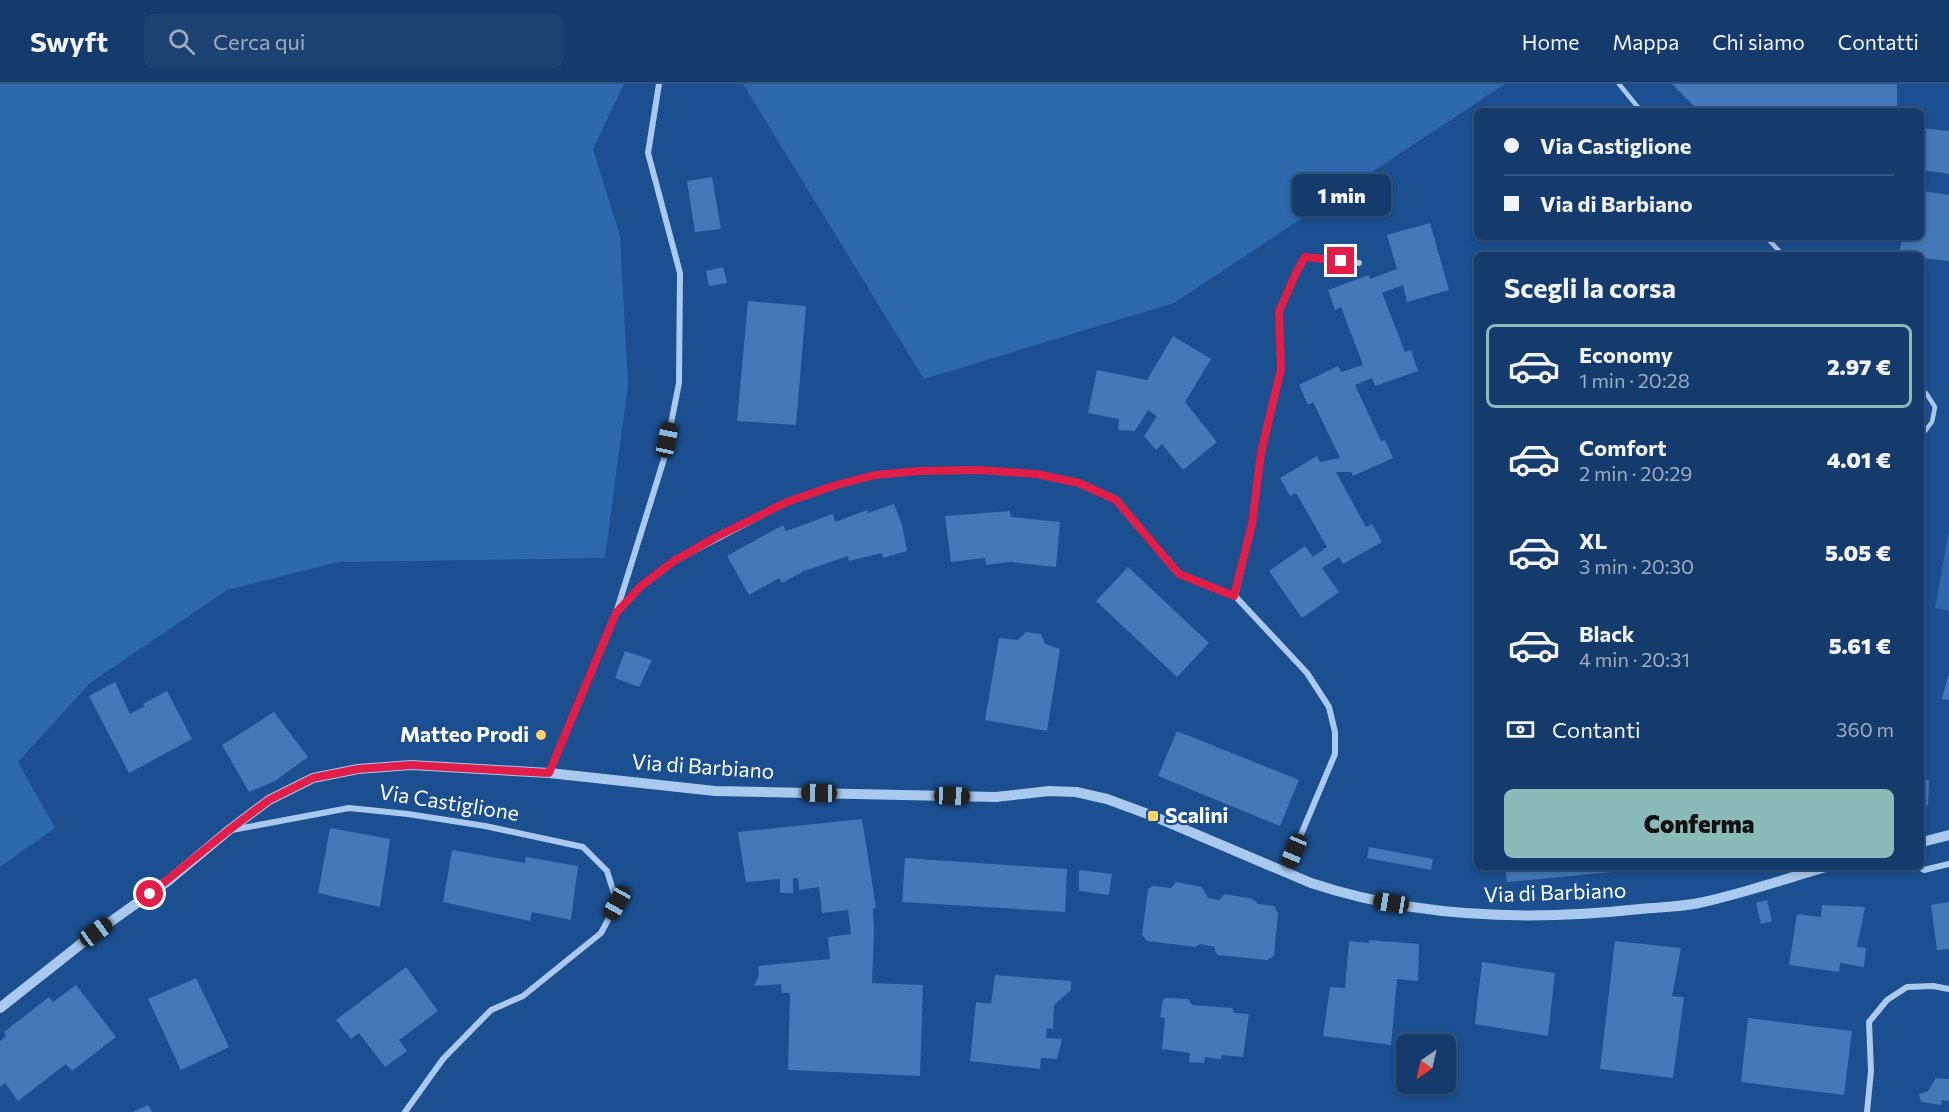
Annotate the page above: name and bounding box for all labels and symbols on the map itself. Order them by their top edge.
callout: 1 min [1292,174,1390,216]
route end [1327,247,1354,274]
car [654,421,680,459]
place label: Matteo Prodi [400,721,529,746]
marker: Matteo Prodi [534,728,548,742]
street label: Via di Barbiano [631,748,775,783]
street label: Via Castiglione [377,778,521,825]
car [801,784,837,802]
car [934,786,970,806]
place label: Scalini [1165,802,1228,827]
marker: Scalini [1146,809,1160,823]
car [1279,831,1309,871]
street label: Via di Barbiano [1483,877,1627,906]
route start [136,880,163,907]
car [600,883,634,923]
car [1372,891,1410,915]
car [76,914,116,950]
north arrow [1396,1034,1456,1094]

